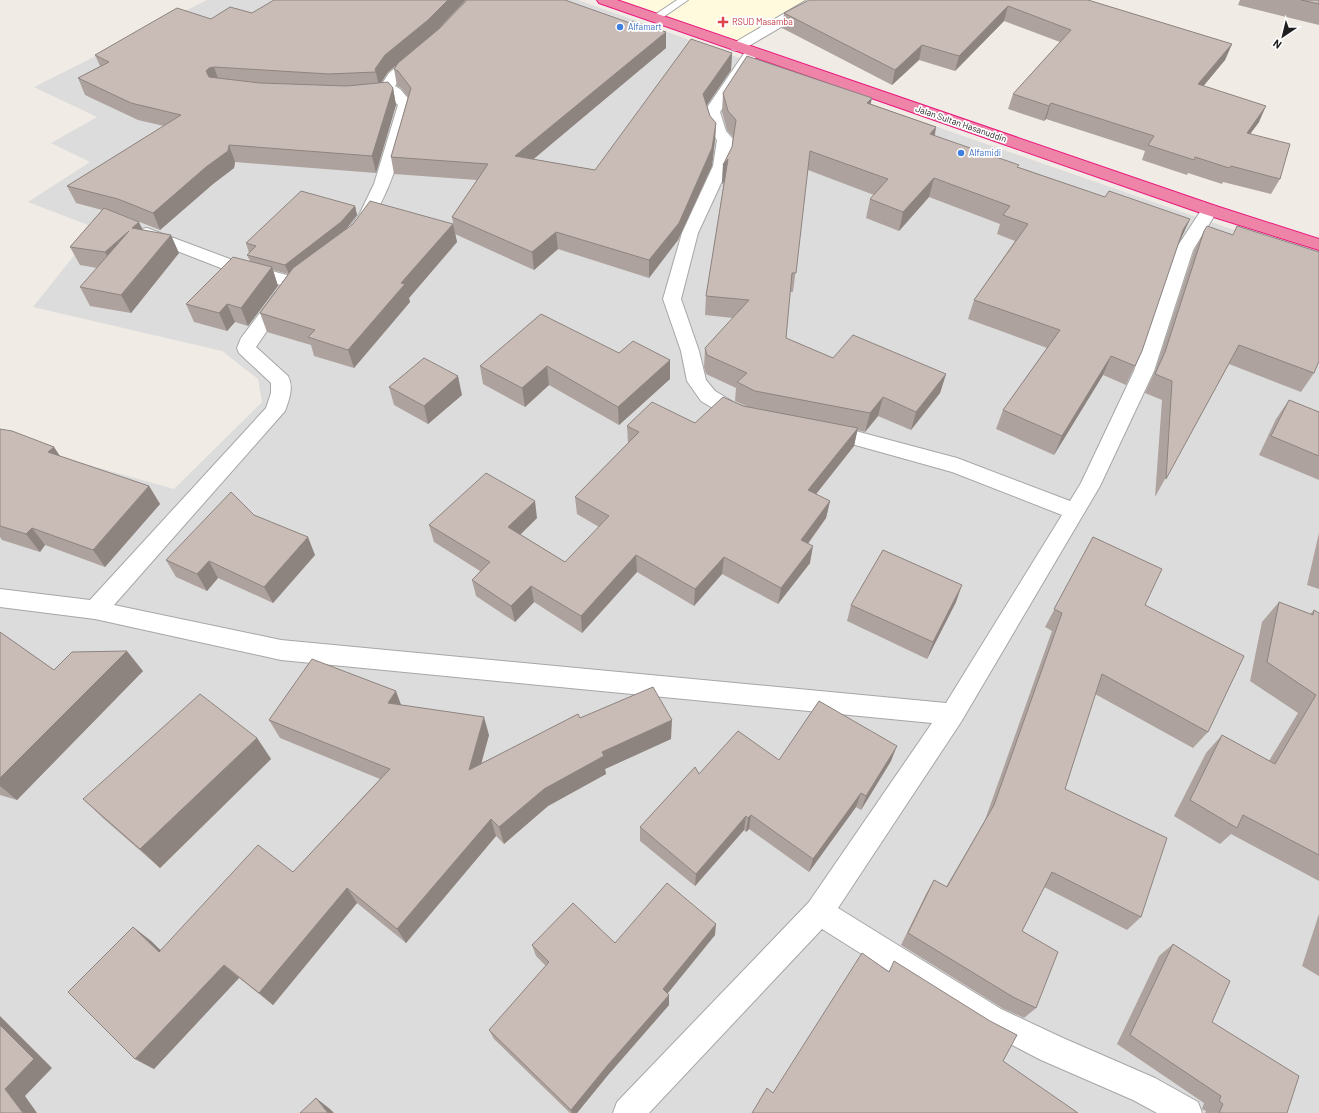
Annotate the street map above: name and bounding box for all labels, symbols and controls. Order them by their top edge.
marker: RSUD Masamba [717,16,729,28]
place label: RSUD Masamba [732,16,793,27]
north arrow [1263,16,1303,56]
place label: Alfamart [628,21,662,32]
marker: Alfamart [615,22,625,32]
text: N [1270,37,1284,52]
street label: Jalan Sultan Hasanuddin [914,103,1008,144]
place label: Alfamidi [969,147,1001,158]
marker: Alfamidi [956,148,966,158]

